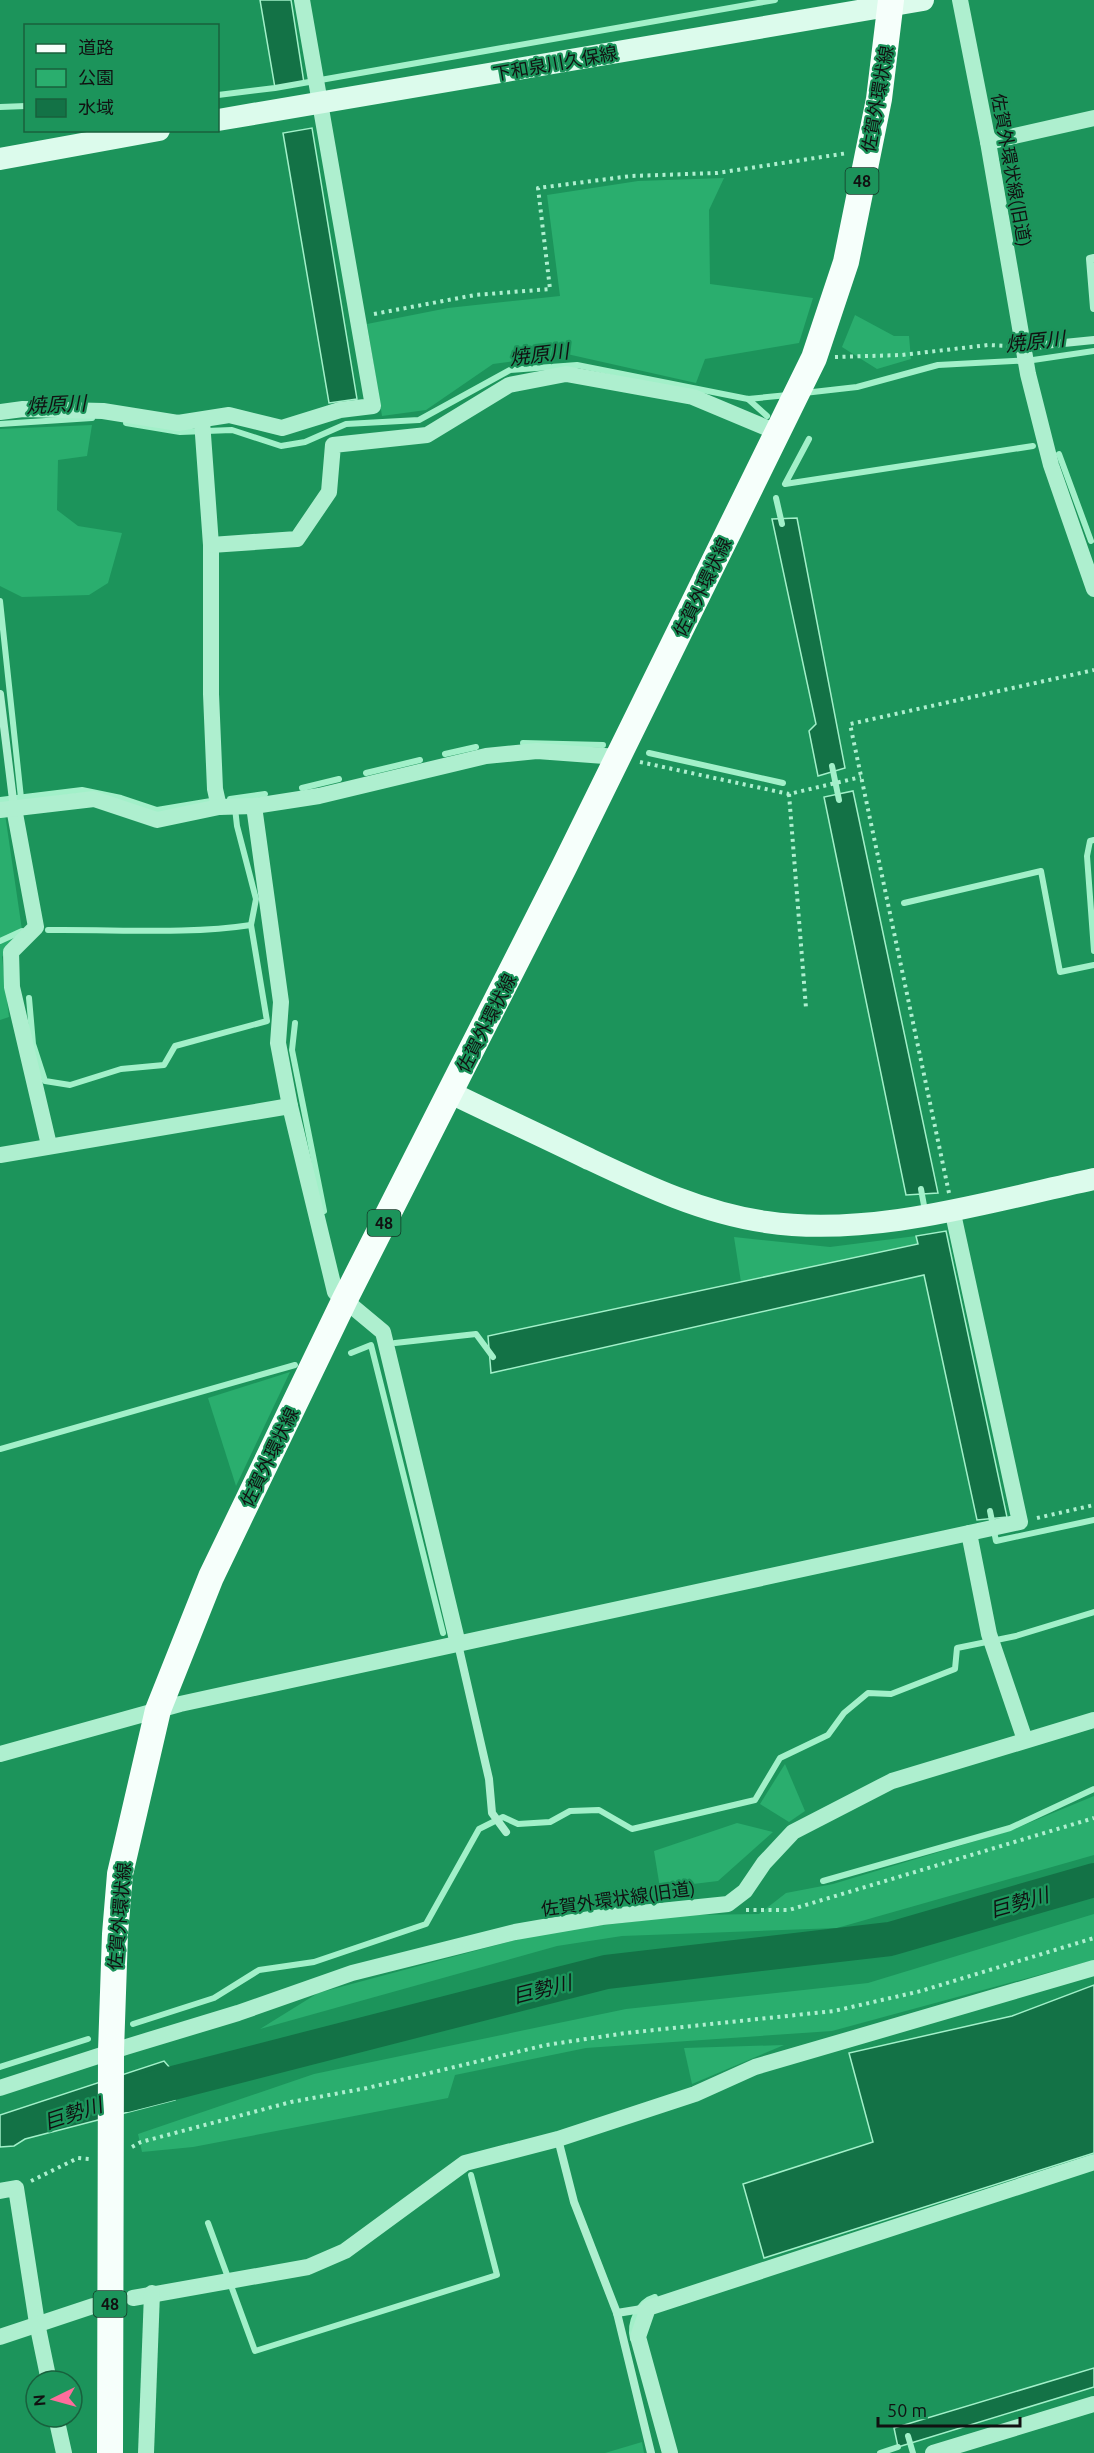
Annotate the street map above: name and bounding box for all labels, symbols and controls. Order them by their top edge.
legend [24,24,219,132]
text: 道路 [78,37,114,57]
street label: 下和泉川久保線 [491,42,619,84]
street label: 佐賀外環状線 [858,44,896,154]
text: 公園 [78,67,114,87]
street label: 佐賀外環状線(旧道) [988,92,1035,248]
text: 水域 [78,97,114,117]
road number: 48 [846,168,878,194]
water label: 焼原川 [1004,326,1068,356]
water label: 焼原川 [508,339,572,369]
water label: 焼原川 [25,391,89,417]
street label: 佐賀外環状線 [669,534,735,640]
street label: 佐賀外環状線 [453,970,519,1076]
road number: 48 [368,1210,400,1236]
street label: 佐賀外環状線 [236,1404,302,1510]
street label: 佐賀外環状線 [104,1861,134,1971]
street label: 佐賀外環状線(旧道) [540,1877,696,1920]
water label: 巨勢川 [987,1882,1053,1921]
water label: 巨勢川 [510,1970,576,2007]
water label: 巨勢川 [41,2092,107,2133]
road number: 48 [94,2291,126,2317]
north arrow [24,2369,84,2429]
scale bar [878,2390,1020,2428]
text: N [30,2394,49,2407]
text: 50 m [887,2400,927,2420]

